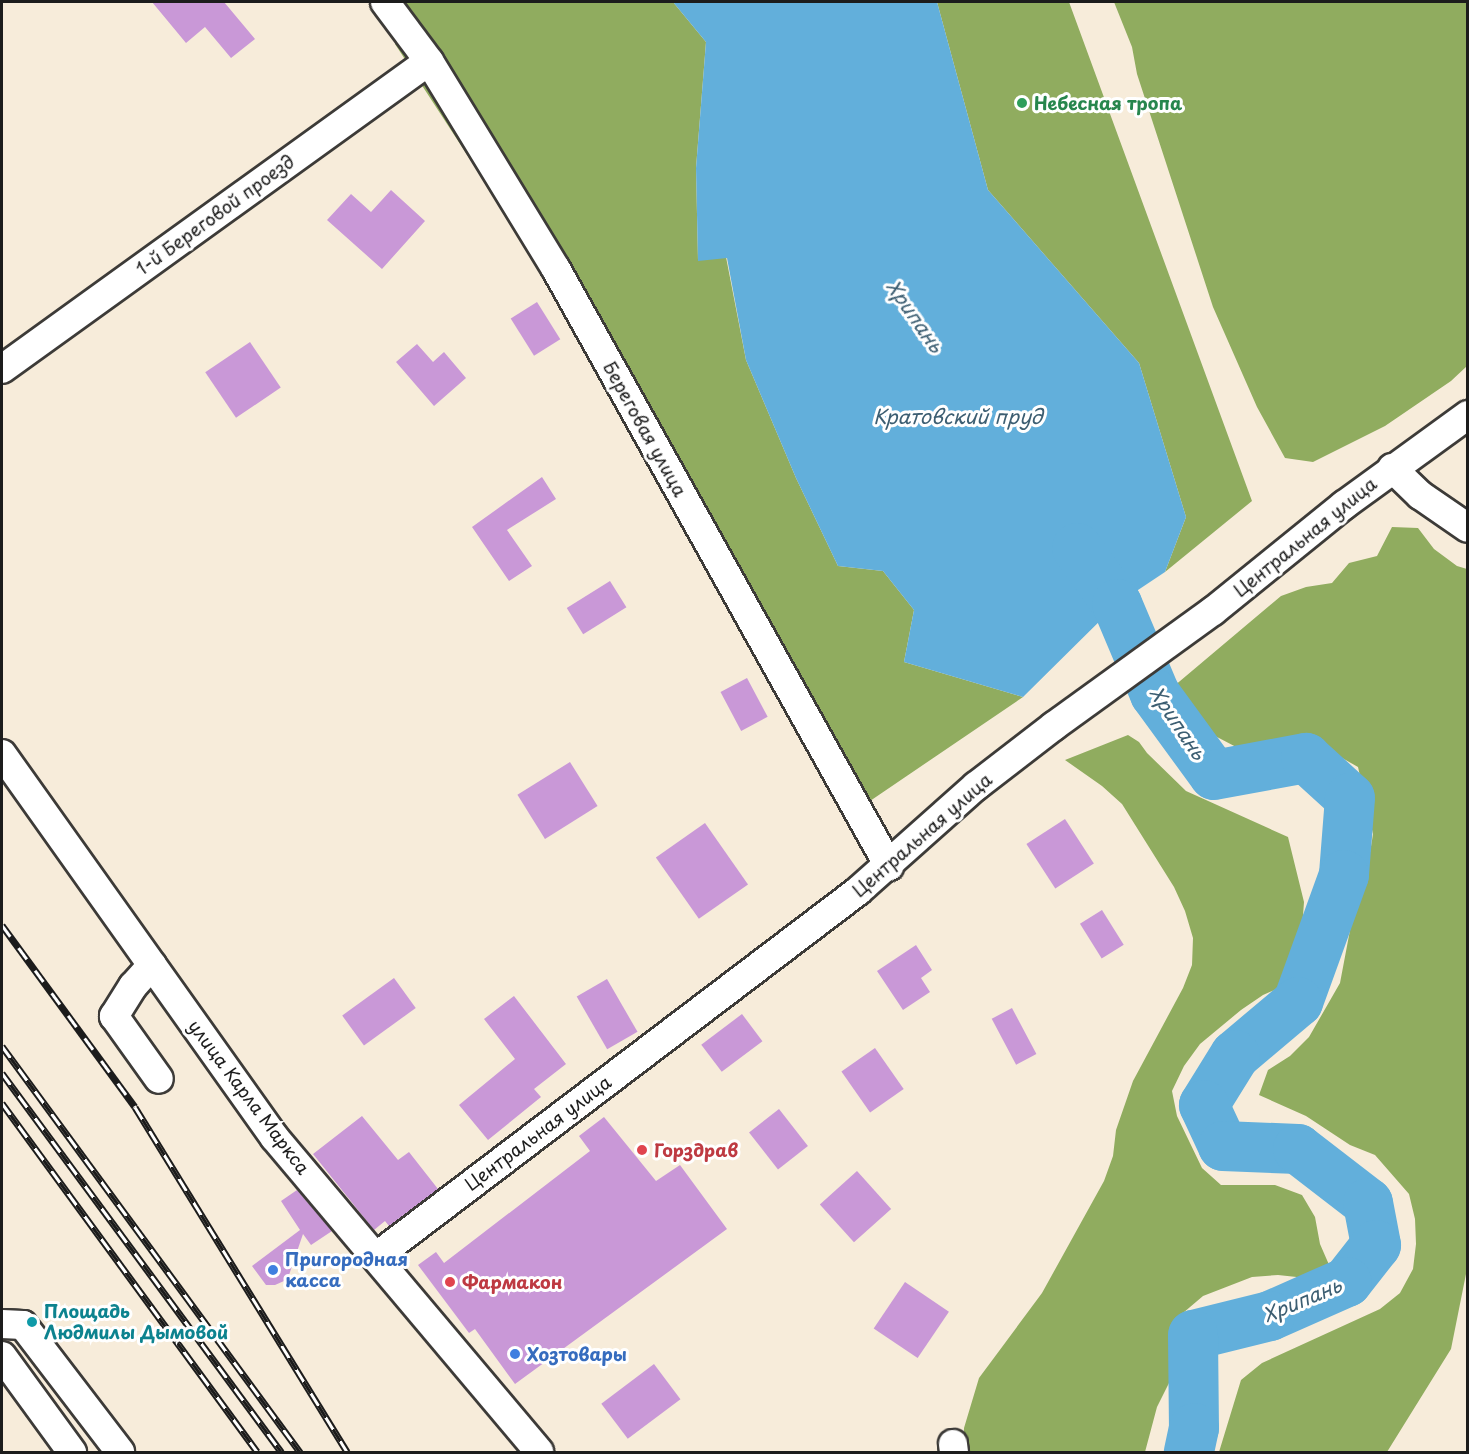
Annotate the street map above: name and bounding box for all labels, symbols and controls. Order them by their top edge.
place label: Небесная тропа [1034,92,1182,114]
marker: Небесная тропа [1015,96,1029,110]
street label: 1-й Береговой проезд [131,150,299,280]
water label: Хрипань [881,275,949,357]
street label: Береговая улица [599,358,691,500]
water label: Кратовский пруд [873,404,1043,428]
street label: Центральная улица [1229,473,1381,601]
water label: Хрипань [1145,682,1211,764]
street label: Центральная улица [848,769,996,901]
street label: улица Карла Маркса [184,1015,314,1179]
street label: Центральная улица [461,1071,615,1195]
place label: Горздрав [654,1139,738,1161]
marker: Горздрав [635,1143,649,1157]
place label: Пригородная касса [285,1249,408,1292]
marker: Пригородная касса [266,1263,280,1277]
place label: Фармакон [462,1271,562,1293]
water label: Хрипань [1259,1273,1345,1327]
marker: Фармакон [443,1275,457,1289]
place label: Площадь Людмилы Дымовой [44,1301,228,1344]
marker: Площадь Людмилы Дымовой [25,1315,39,1329]
place label: Хозтовары [527,1343,627,1365]
marker: Хозтовары [508,1347,522,1361]

